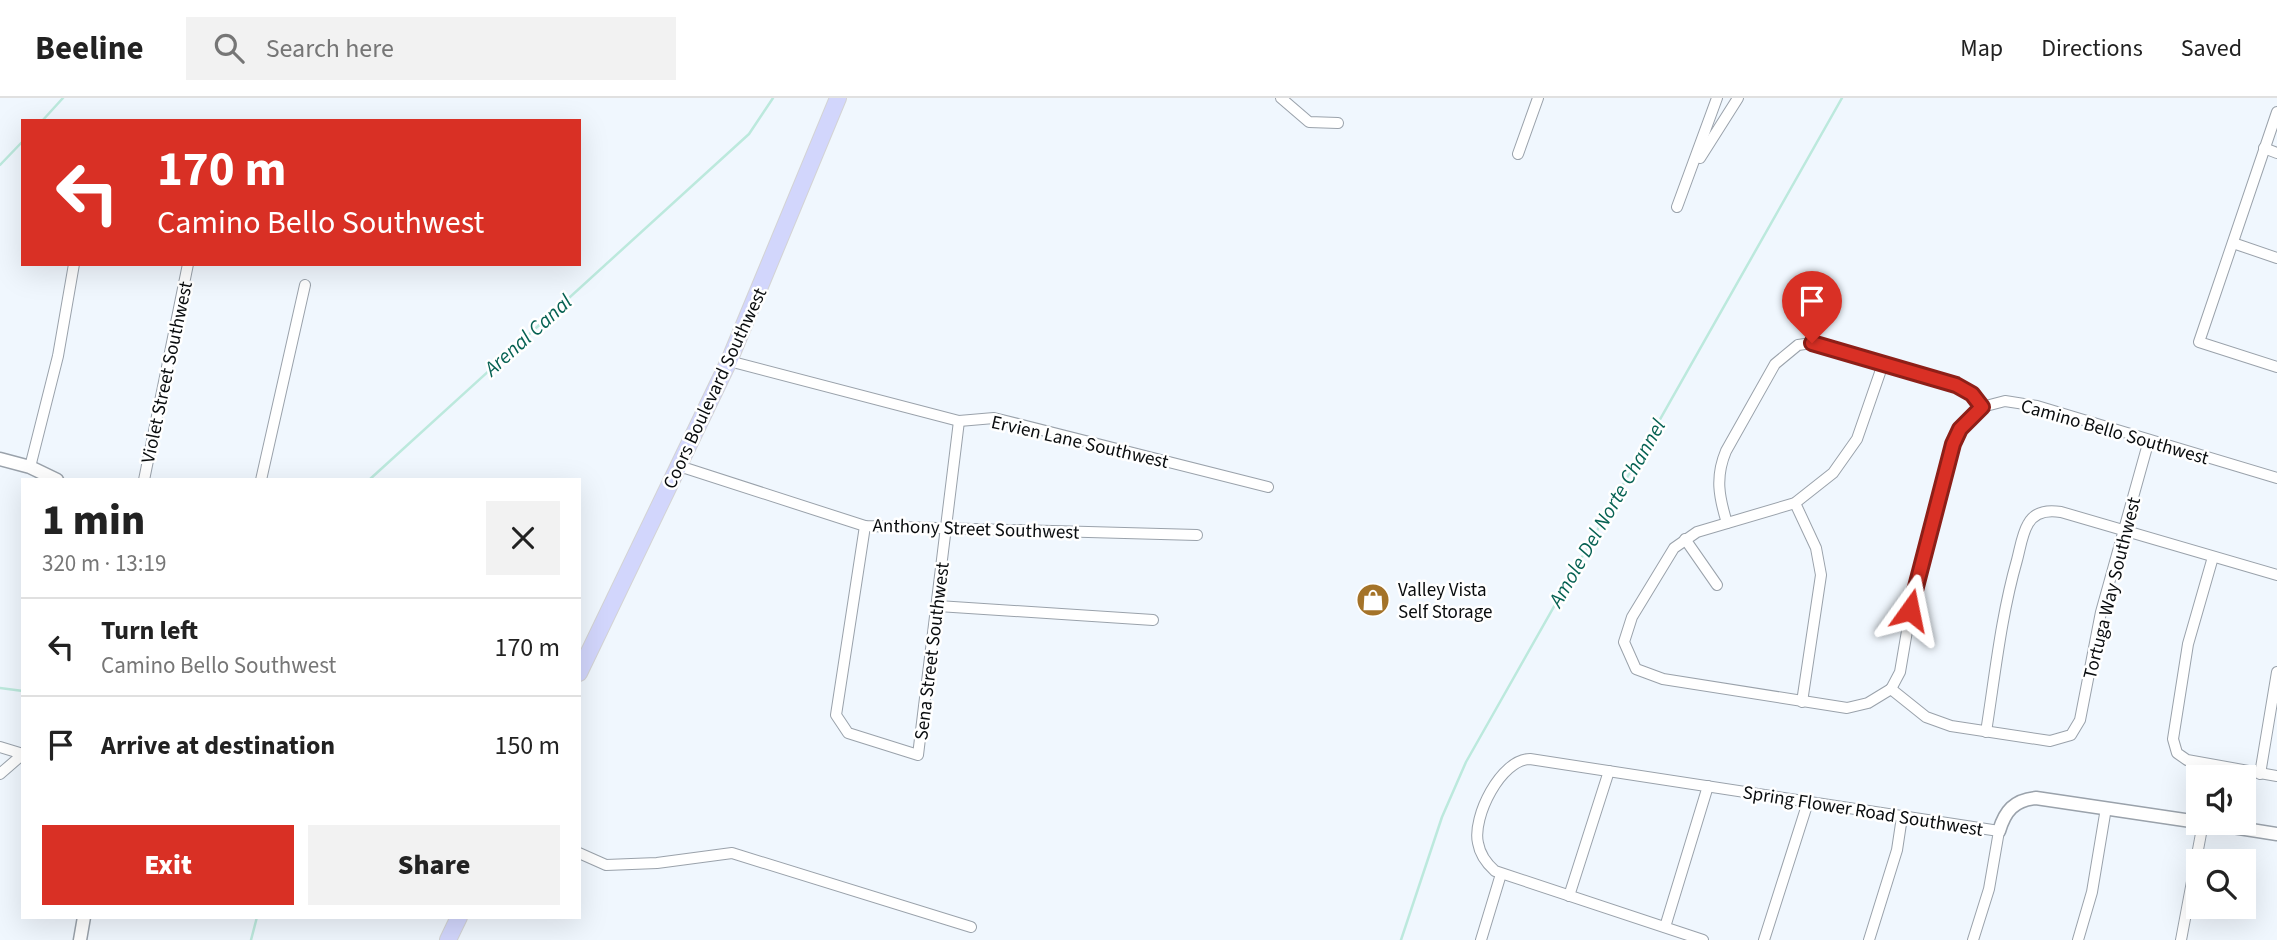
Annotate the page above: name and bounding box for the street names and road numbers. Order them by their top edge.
street label: Violet Street Southwest [135,278,200,466]
street label: Coors Boulevard Southwest [657,283,774,494]
street label: Camino Bello Southwest [2017,393,2212,472]
street label: Ervien Lane Southwest [988,409,1172,476]
street label: Tortuga Way Southwest [2077,494,2148,682]
street label: Anthony Street Southwest [872,512,1080,547]
street label: Sena Street Southwest [908,560,957,742]
street label: Spring Flower Road Southwest [1741,779,1985,844]

